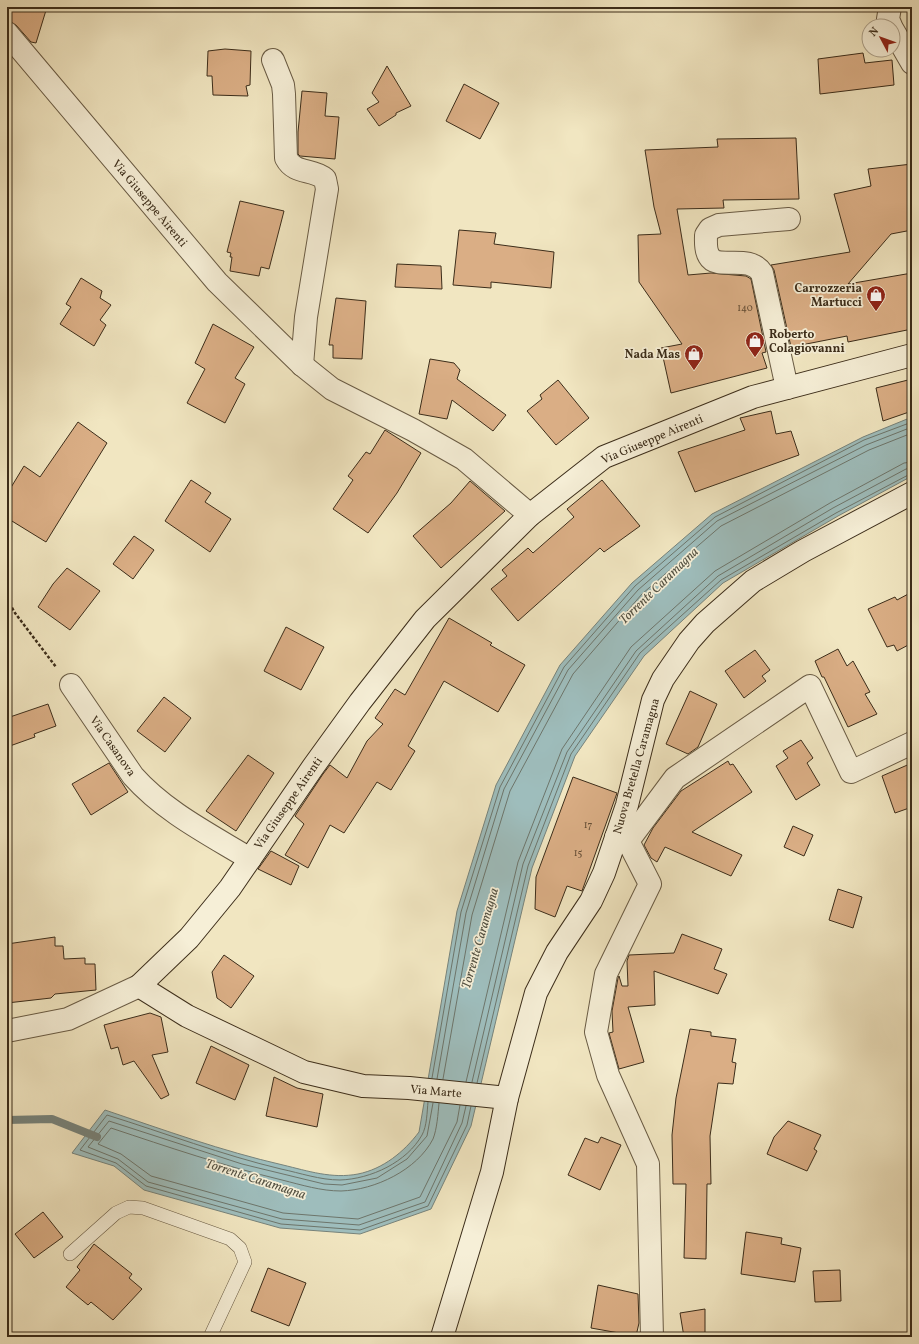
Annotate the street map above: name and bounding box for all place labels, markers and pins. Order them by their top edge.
place label: Carrozzeria Martucci [795,281,862,311]
shop icon: Carrozzeria Martucci [865,284,887,312]
place label: Roberto Colagiovanni [769,327,845,357]
shop icon: Roberto Colagiovanni [744,330,766,358]
shop icon: Nada Mas [683,343,705,371]
place label: Nada Mas [625,347,680,363]

